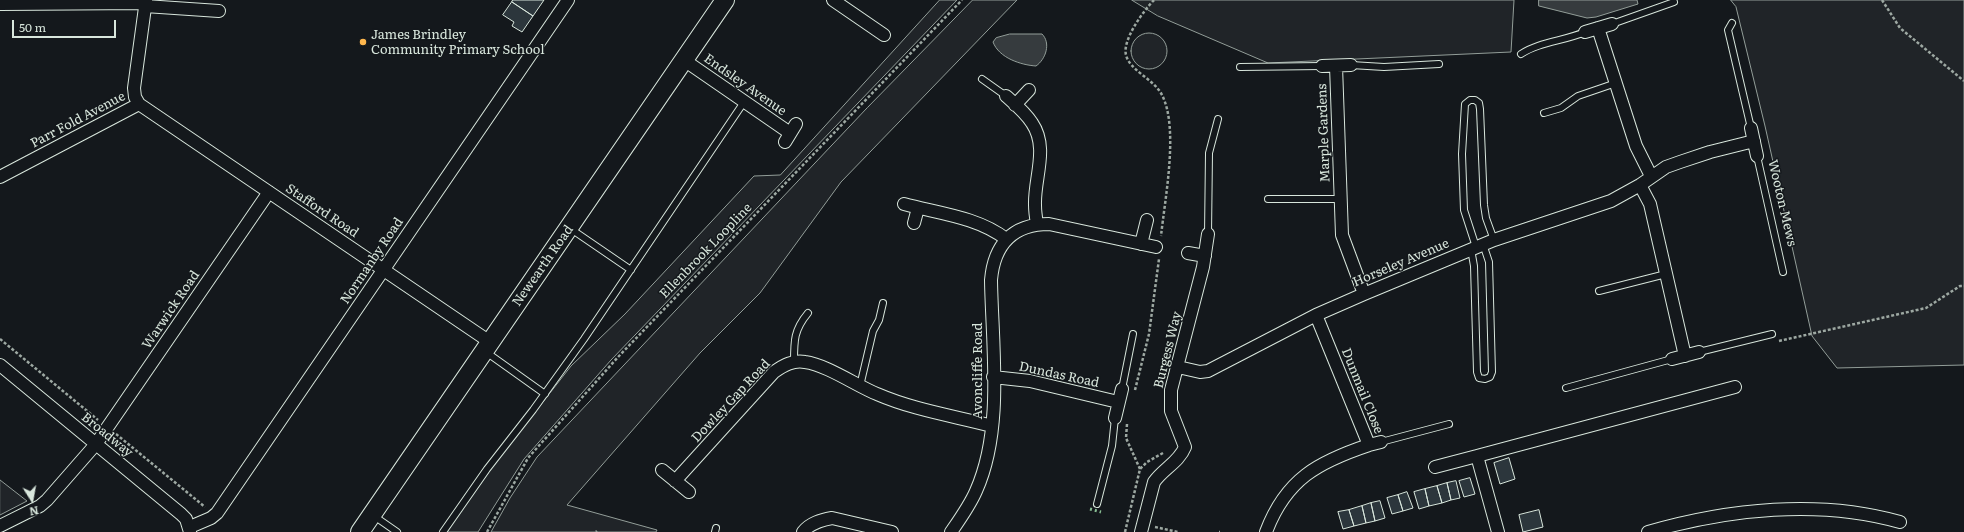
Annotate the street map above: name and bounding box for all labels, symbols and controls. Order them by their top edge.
scale bar [14,12,118,38]
text: 50 m [19,18,46,36]
place label: James Brindley Community Primary School [371,27,545,58]
marker: James Brindley Community Primary School [358,37,368,47]
street label: Endsley Avenue [701,51,789,119]
street label: Marple Gardens [1314,83,1334,183]
street label: Parr Fold Avenue [28,88,128,152]
street label: Wooton Mews [1764,158,1800,248]
street label: Stafford Road [283,181,361,241]
street label: Ellenbrook Loopline [657,200,755,302]
street label: Normanby Road [337,215,407,307]
street label: Newearth Road [509,222,577,310]
street label: Horseley Avenue [1350,236,1452,290]
street label: Warwick Road [139,268,203,352]
street label: Burgess Way [1151,310,1185,390]
street label: Avoncliffe Road [970,323,986,419]
street label: Dunmail Close [1338,346,1386,436]
street label: Dowley Gap Road [688,356,774,446]
street label: Dundas Road [1017,359,1101,391]
street label: Broadway [78,410,136,460]
north arrow [12,480,52,520]
text: N [28,503,40,521]

